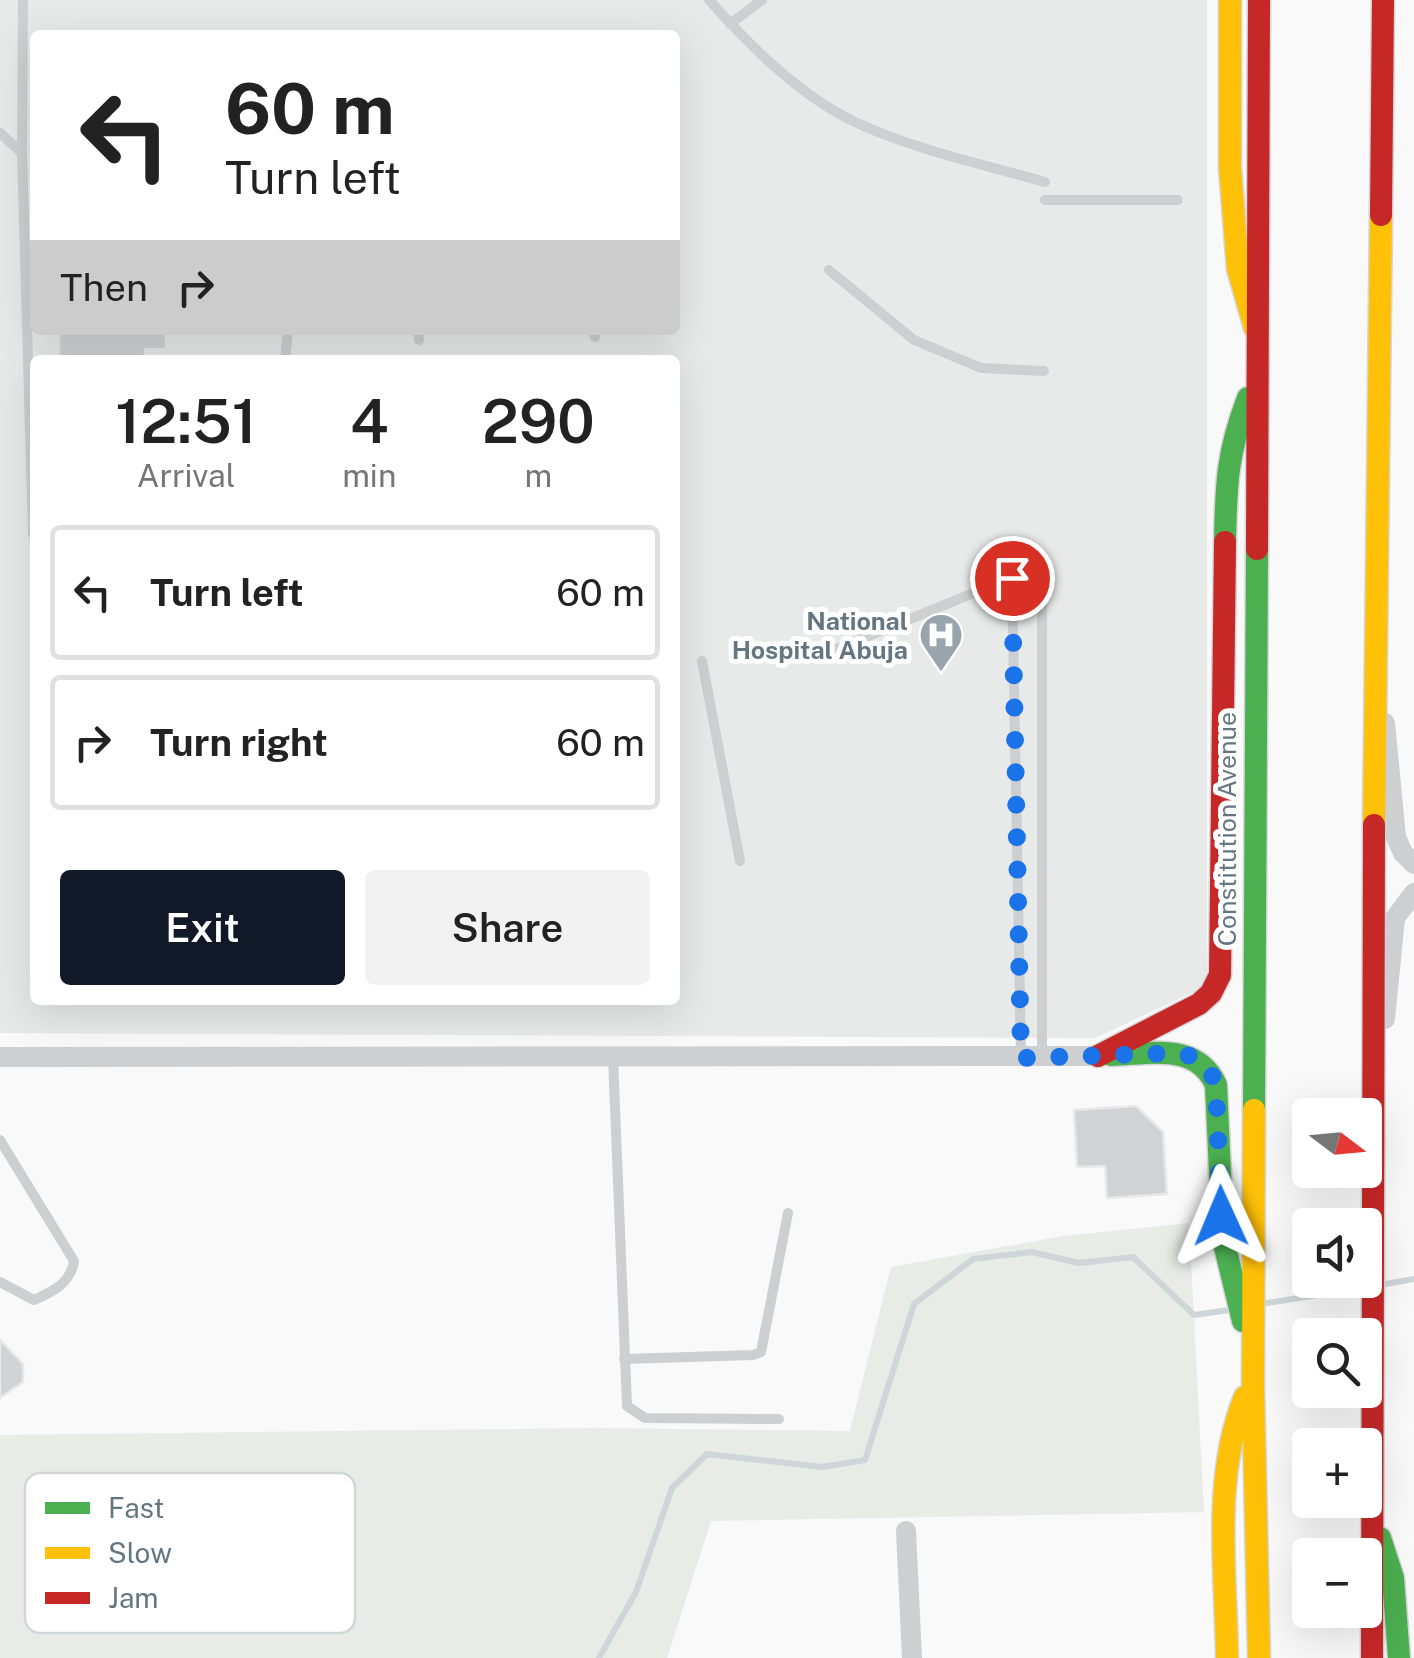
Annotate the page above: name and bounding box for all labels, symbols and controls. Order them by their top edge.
text: 60 m [225,67,395,150]
icon: left [60,70,190,200]
text: Turn left [225,151,401,204]
icon: right [168,260,223,315]
text: Then [60,265,148,310]
text: 12:51 [115,386,257,457]
text: 4 [350,386,389,457]
text: 290 [482,386,595,457]
text: Arrival [137,457,236,494]
text: min [342,457,396,494]
text: m [524,457,552,494]
pin [970,536,1055,621]
icon: arrive [985,551,1040,606]
icon: left [65,565,120,620]
text: Turn left [150,570,304,615]
text: 60 m [556,570,645,615]
place label: National Hospital Abuja [732,606,908,665]
hospital icon: National Hospital Abuja [918,612,964,673]
street label: Constitution Avenue [1212,712,1242,946]
icon: right [65,715,120,770]
text: Turn right [150,720,328,765]
text: 60 m [556,720,645,765]
button: Exit [60,870,345,985]
button: Share [365,870,650,985]
north arrow [1292,1098,1382,1188]
map controls [1292,1098,1382,1628]
position arrow [1169,1164,1273,1268]
button: sound [1292,1208,1382,1298]
button: search [1292,1318,1382,1408]
button: + [1292,1428,1382,1518]
legend [25,1473,355,1633]
text: Fast [108,1491,164,1524]
text: Slow [108,1536,172,1569]
button: − [1292,1538,1382,1628]
text: Jam [108,1581,159,1614]

